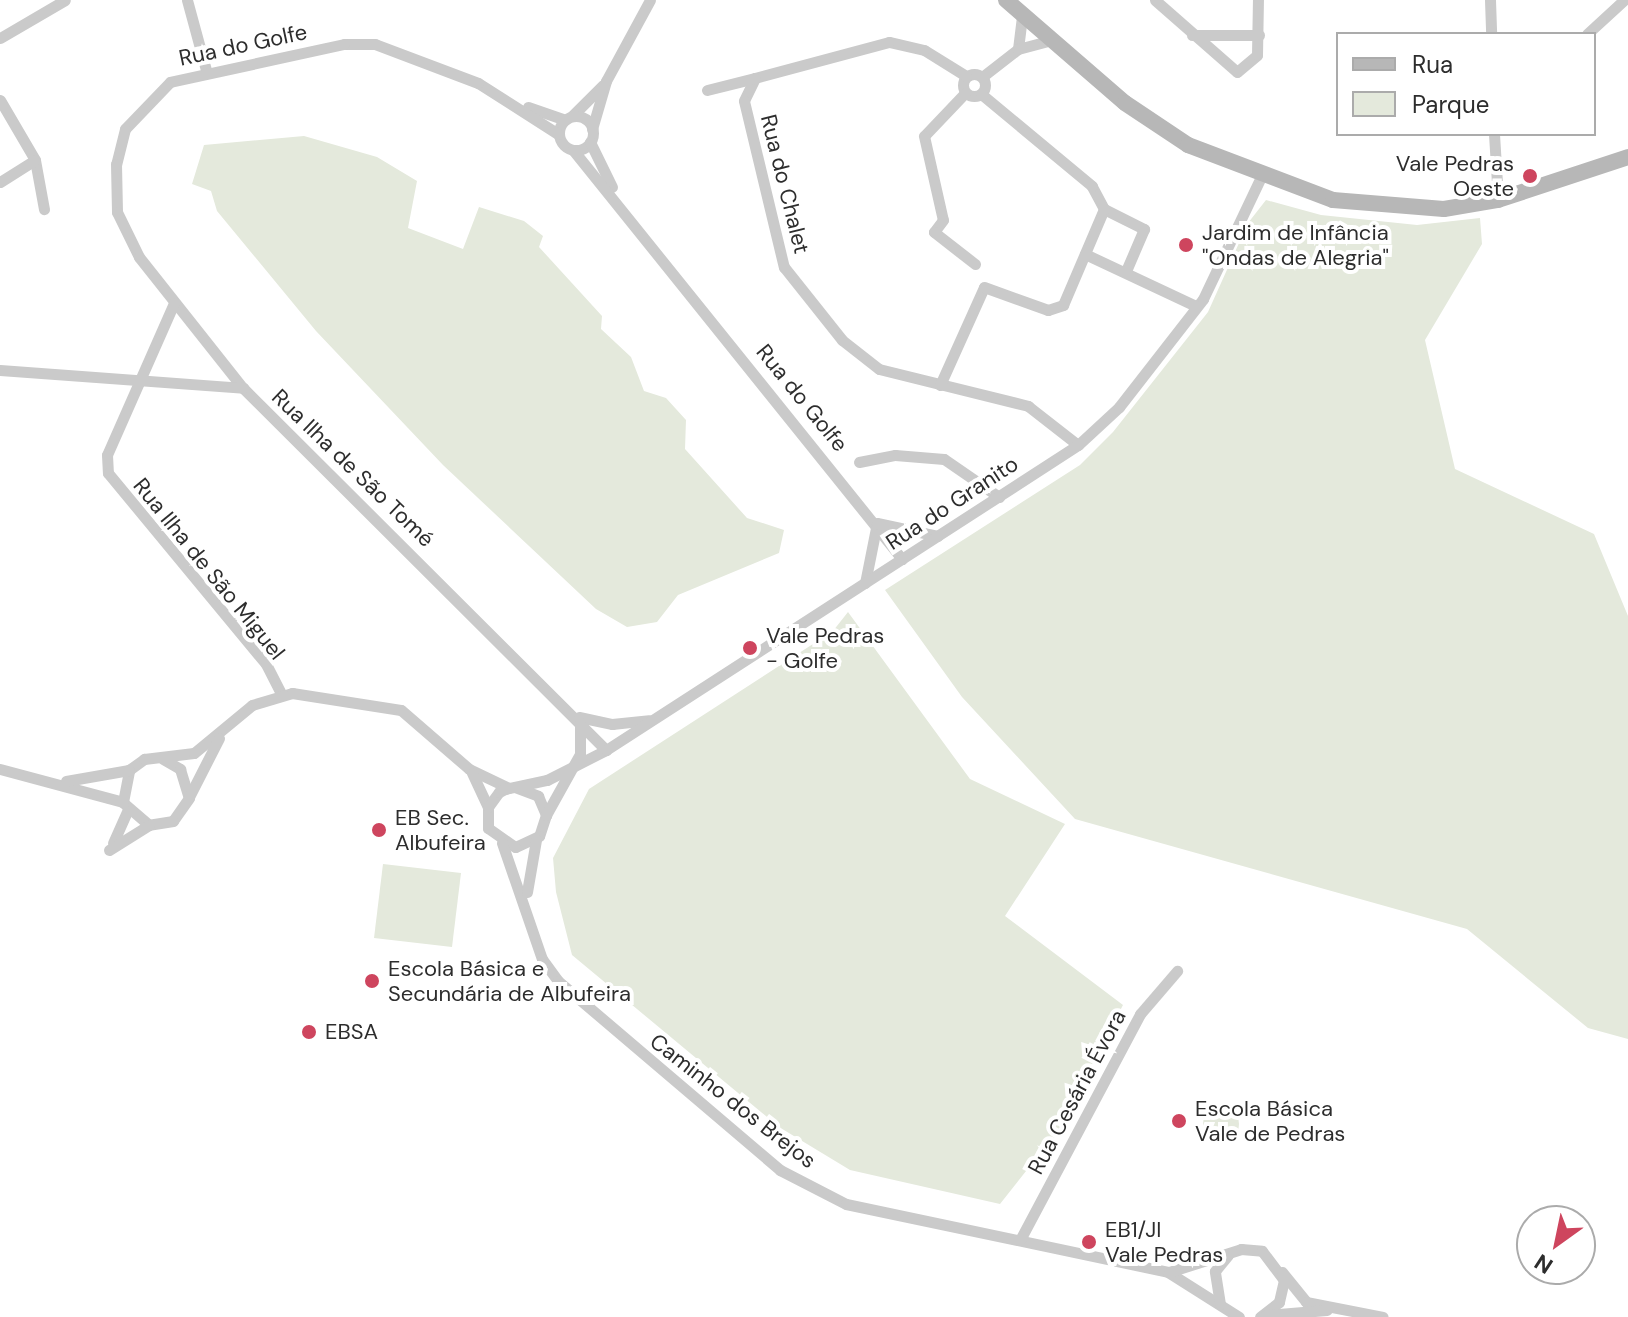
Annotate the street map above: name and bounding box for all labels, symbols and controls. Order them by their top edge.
street label: Rua do Golfe [177,19,309,71]
legend [1336,32,1596,136]
text: Rua [1412,49,1453,80]
text: Parque [1412,89,1489,120]
street label: Rua do Chalet [755,112,815,256]
place label: Vale Pedras Oeste [1396,150,1514,202]
marker: Vale Pedras Oeste [1521,167,1539,185]
place label: Jardim de Infância "Ondas de Alegria" [1202,219,1389,270]
marker: Jardim de Infância "Ondas de Alegria" [1177,236,1195,254]
street label: Rua do Golfe [751,339,853,457]
street label: Rua Ilha de São Tomé [266,384,440,552]
street label: Rua do Granito [881,450,1023,556]
street label: Rua Ilha de São Miguel [128,473,290,665]
place label: Vale Pedras - Golfe [766,622,884,674]
marker: Vale Pedras - Golfe [741,639,759,657]
place label: EB Sec. Albufeira [395,804,486,856]
marker: EB Sec. Albufeira [370,821,388,839]
place label: Escola Básica e Secundária de Albufeira [388,955,631,1006]
marker: Escola Básica e Secundária de Albufeira [363,972,381,990]
street label: Rua Cesária Évora [1022,1005,1132,1179]
place label: EBSA [325,1019,378,1045]
marker: EBSA [300,1023,318,1041]
street label: Caminho dos Brejos [645,1028,821,1174]
place label: Escola Básica Vale de Pedras [1195,1095,1345,1146]
marker: Escola Básica Vale de Pedras [1170,1112,1188,1130]
north arrow [1516,1205,1596,1285]
place label: EB1/JI Vale Pedras [1105,1216,1223,1268]
marker: EB1/JI Vale Pedras [1080,1233,1098,1251]
text: N [1529,1247,1558,1280]

